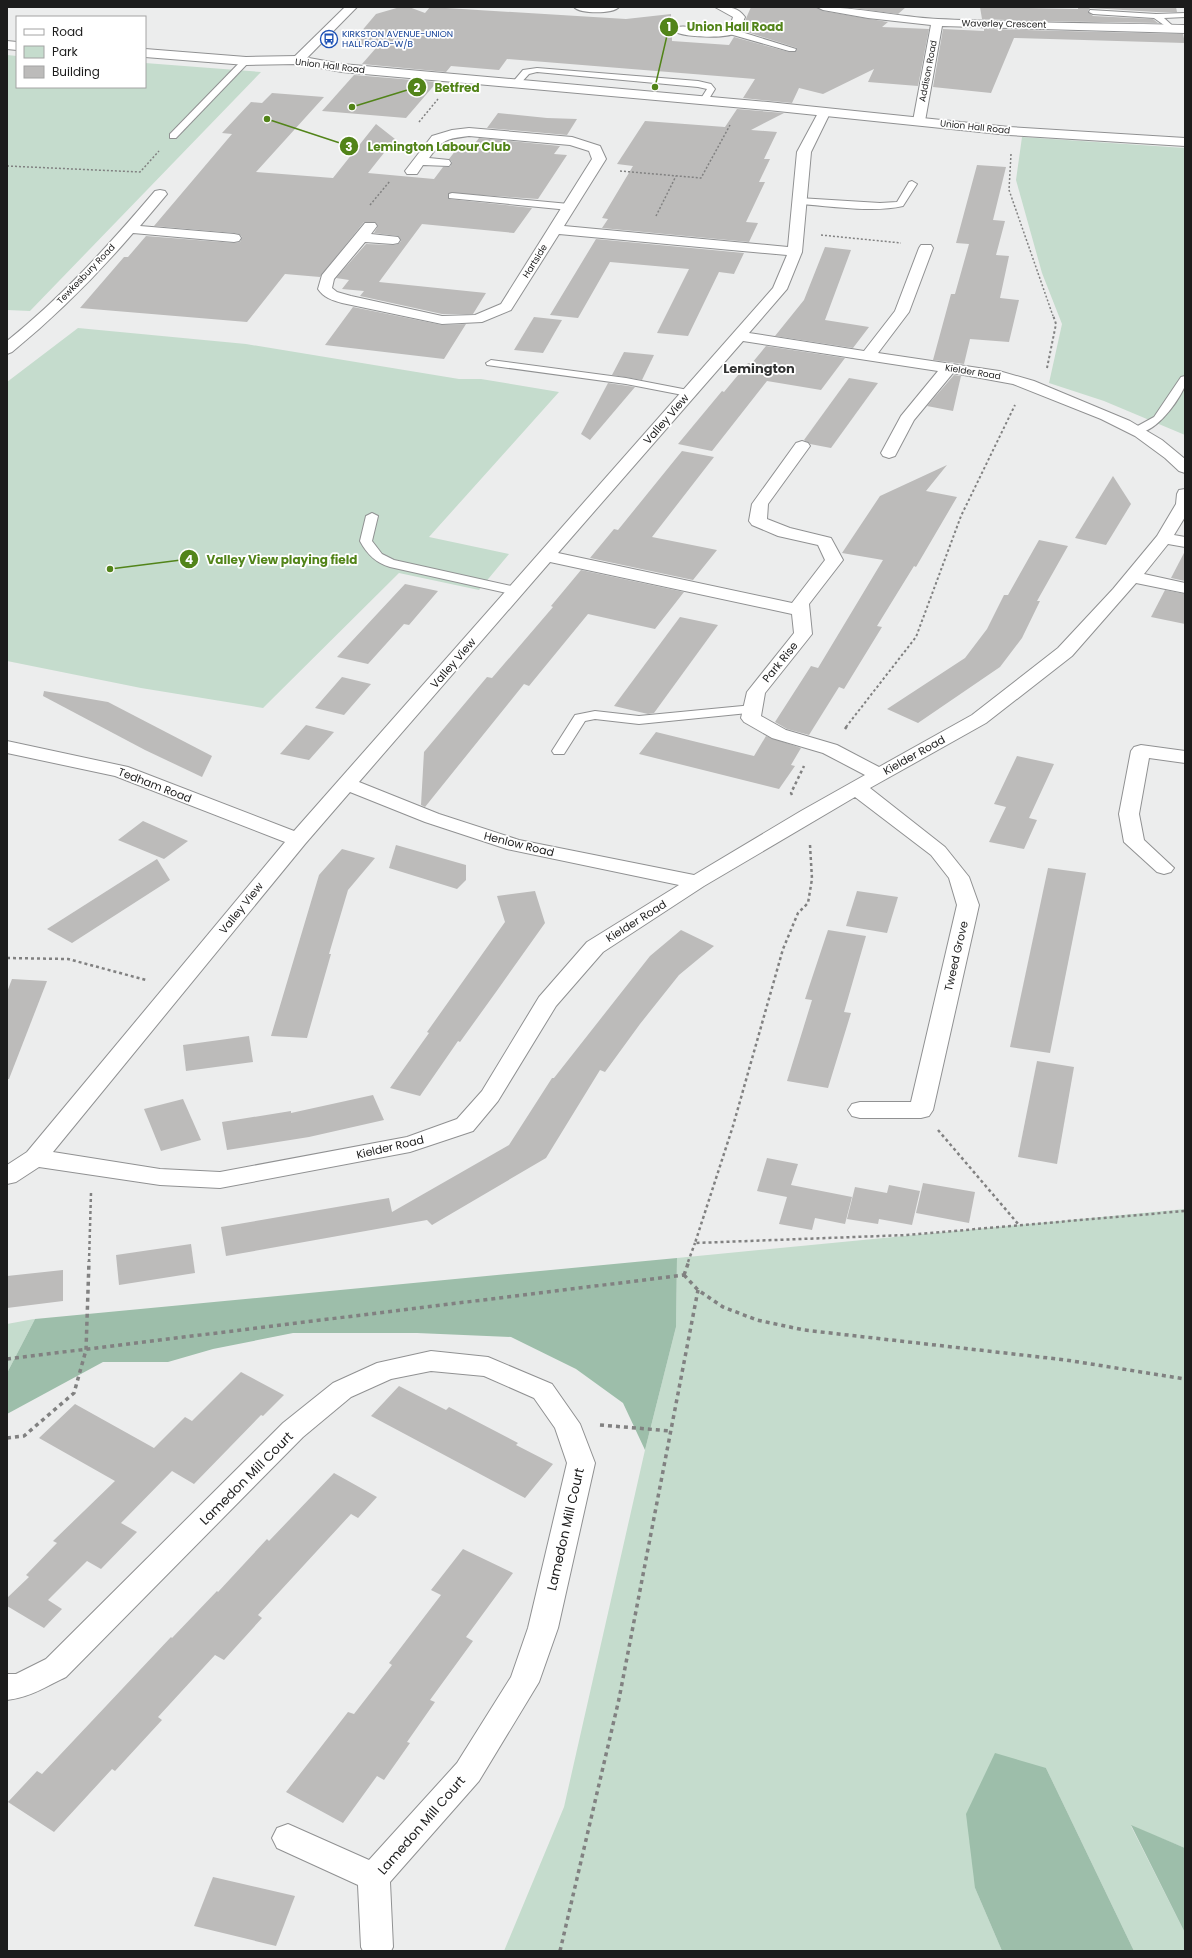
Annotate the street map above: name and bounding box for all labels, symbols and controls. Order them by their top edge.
callout: Union Hall Road [659,15,791,39]
legend [16,16,146,88]
street label: Waverley Crescent [962,17,1046,31]
text: 1 [667,18,671,35]
text: Union Hall Road [687,18,783,35]
text: Road [52,23,83,40]
place label: KIRKSTON AVENUE-UNION HALL ROAD-W/B [342,28,453,50]
bus stop icon: KIRKSTON AVENUE-UNION HALL ROAD-W/B [319,29,339,49]
street label: Addison Road [916,39,940,103]
text: Park [52,43,79,60]
street label: Union Hall Road [294,56,366,76]
text: Building [52,63,100,80]
callout: Betfred [407,75,488,99]
text: 2 [414,79,421,96]
text: Betfred [434,79,480,96]
street label: Union Hall Road [939,117,1011,137]
callout: Lemington Labour Club [339,134,518,158]
text: 3 [345,138,353,155]
text: Lemington Labour Club [367,138,511,155]
street label: Tewkesbury Road [54,241,118,307]
street label: Hartside [520,242,550,280]
district label: Lemington [723,359,795,378]
street label: Kielder Road [944,362,1002,382]
street label: Valley View [640,390,692,448]
callout: Valley View playing field [179,547,366,571]
text: 4 [185,551,193,568]
text: Valley View playing field [207,551,357,568]
street label: Valley View [427,634,479,692]
street label: Park Rise [759,638,802,686]
street label: Kielder Road [880,731,948,779]
street label: Tedham Road [116,764,194,806]
street label: Henlow Road [482,828,556,860]
street label: Valley View [215,879,267,937]
street label: Kielder Road [603,896,669,946]
street label: Tweed Grove [940,919,972,993]
street label: Kielder Road [355,1131,425,1163]
street label: Lamedon Mill Court [195,1427,298,1529]
street label: Lamedon Mill Court [542,1466,589,1592]
street label: Lamedon Mill Court [373,1772,470,1879]

